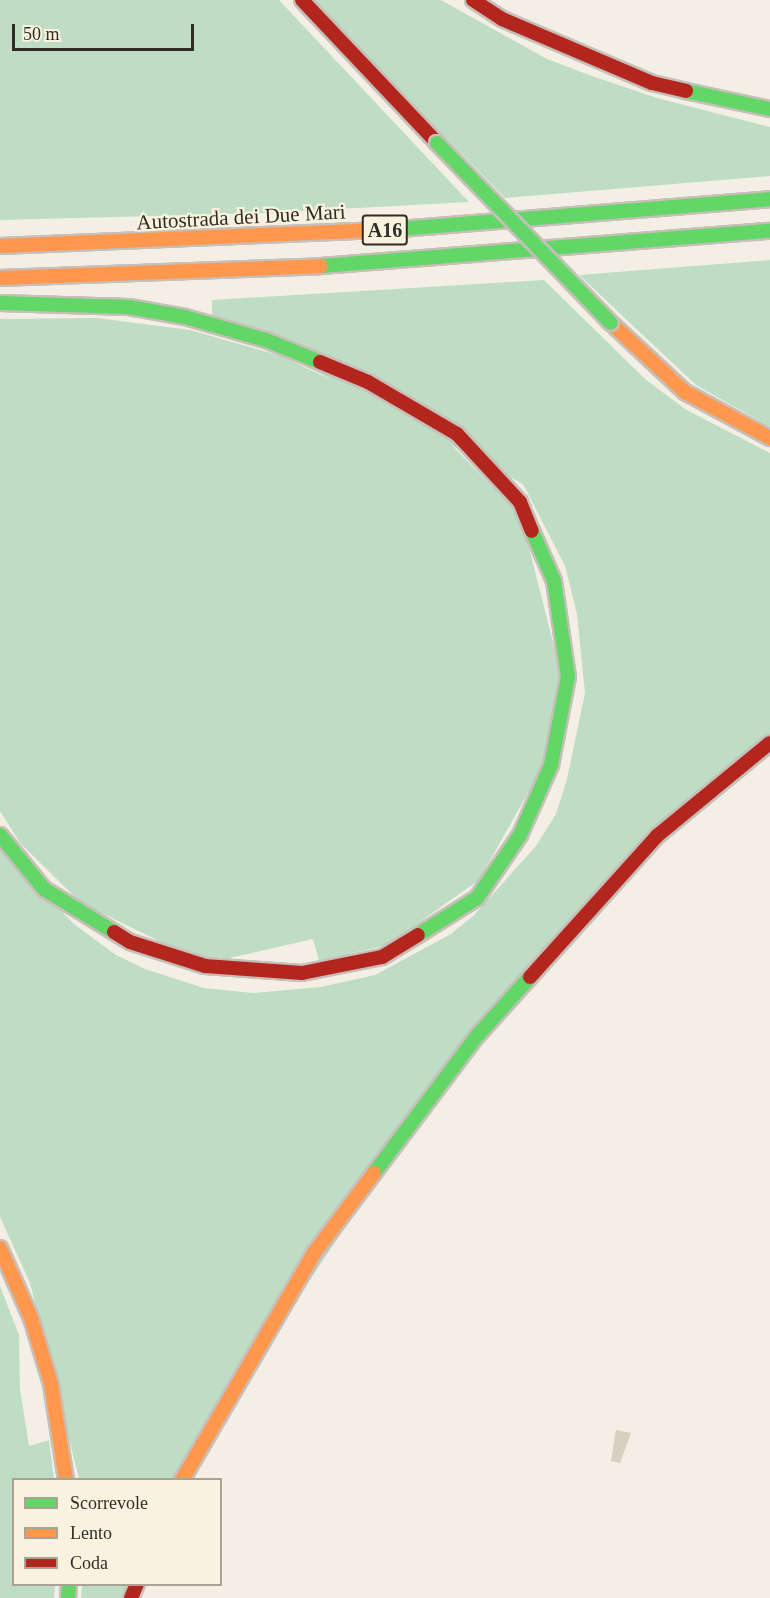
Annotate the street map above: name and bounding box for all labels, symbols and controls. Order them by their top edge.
scale bar [15,12,196,50]
text: 50 m [23,24,60,44]
street label: Autostrada dei Due Mari [136,199,346,235]
road number: A16 [361,213,409,247]
legend [12,1478,222,1586]
text: Scorrevole [70,1493,148,1513]
text: Lento [70,1523,112,1543]
text: Coda [70,1553,108,1573]

